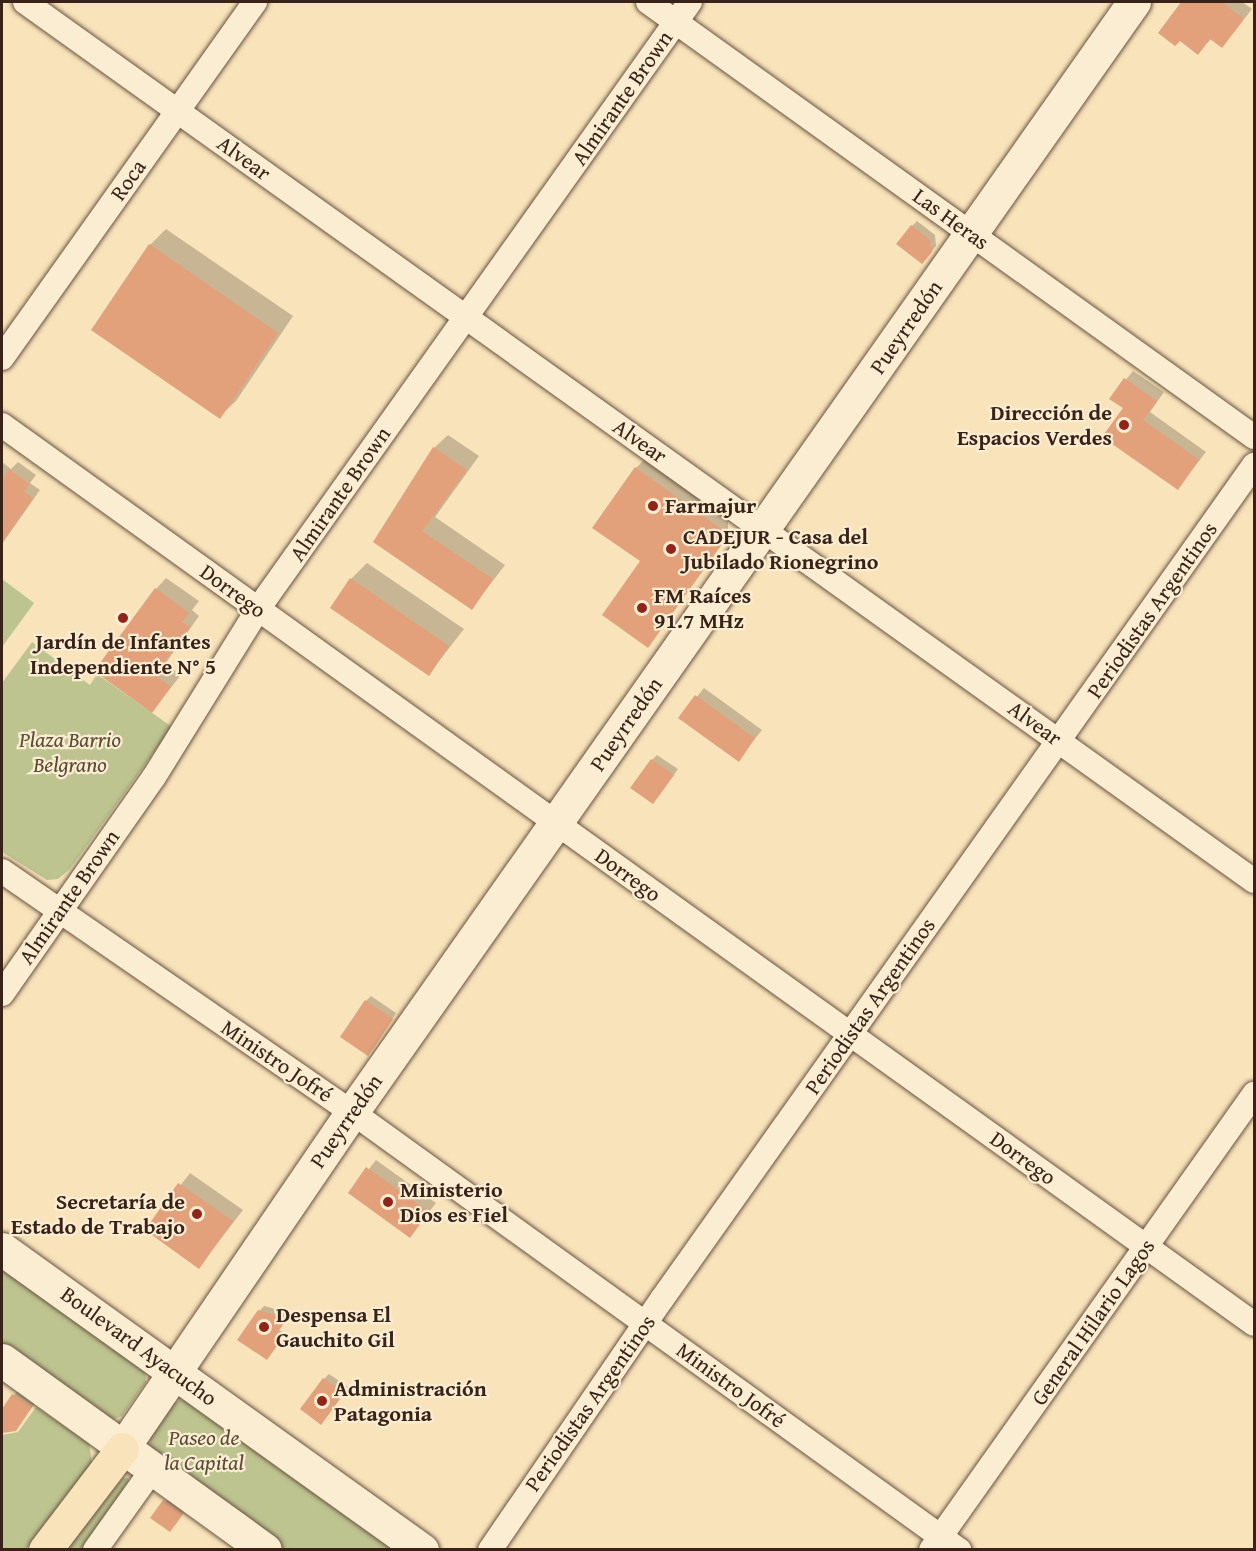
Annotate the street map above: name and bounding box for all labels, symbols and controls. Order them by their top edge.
street label: Almirante Brown [566,26,678,170]
street label: Alvear [212,130,276,186]
street label: Roca [105,154,151,206]
street label: Las Heras [908,183,994,255]
street label: Pueyrredón [864,275,948,379]
place label: Dirección de Espacios Verdes [957,399,1112,451]
street label: Alvear [608,413,672,469]
marker: Dirección de Espacios Verdes [1117,418,1131,432]
street label: Almirante Brown [284,422,396,566]
place label: Farmajur [665,493,756,519]
marker: Farmajur [646,499,660,513]
street label: Periodistas Argentinos [1081,517,1223,703]
place label: CADEJUR - Casa del Jubilado Rionegrino [683,523,879,574]
marker: CADEJUR - Casa del Jubilado Rionegrino [664,542,678,556]
street label: Dorrego [195,558,271,624]
place label: FM Raíces 91.7 MHz [654,582,751,634]
marker: FM Raíces 91.7 MHz [635,601,649,615]
marker: Jardín de Infantes Independiente N° 5 [116,611,130,625]
place label: Jardín de Infantes Independiente N° 5 [30,628,216,680]
street label: Pueyrredón [584,672,668,776]
street label: Alvear [1003,695,1067,751]
park label: Plaza Barrio Belgrano [19,726,121,778]
street label: Almirante Brown [13,825,125,969]
street label: Dorrego [590,842,666,908]
street label: Periodistas Argentinos [799,913,941,1099]
street label: Ministro Jofré [216,1014,338,1108]
street label: Pueyrredón [304,1069,388,1173]
street label: Dorrego [985,1125,1061,1191]
place label: Ministerio Dios es Fiel [400,1176,508,1228]
place label: Secretaría de Estado de Trabajo [11,1188,185,1240]
marker: Ministerio Dios es Fiel [381,1195,395,1209]
marker: Secretaría de Estado de Trabajo [190,1207,204,1221]
street label: General Hilario Lagos [1026,1234,1160,1410]
street label: Boulevard Ayacucho [56,1281,222,1411]
place label: Despensa El Gauchito Gil [276,1301,395,1352]
street label: Periodistas Argentinos [519,1310,661,1496]
marker: Despensa El Gauchito Gil [257,1320,271,1334]
street label: Ministro Jofré [671,1337,791,1433]
place label: Administración Patagonia [334,1375,487,1426]
marker: Administración Patagonia [315,1394,329,1408]
park label: Paseo de la Capital [164,1424,244,1476]

